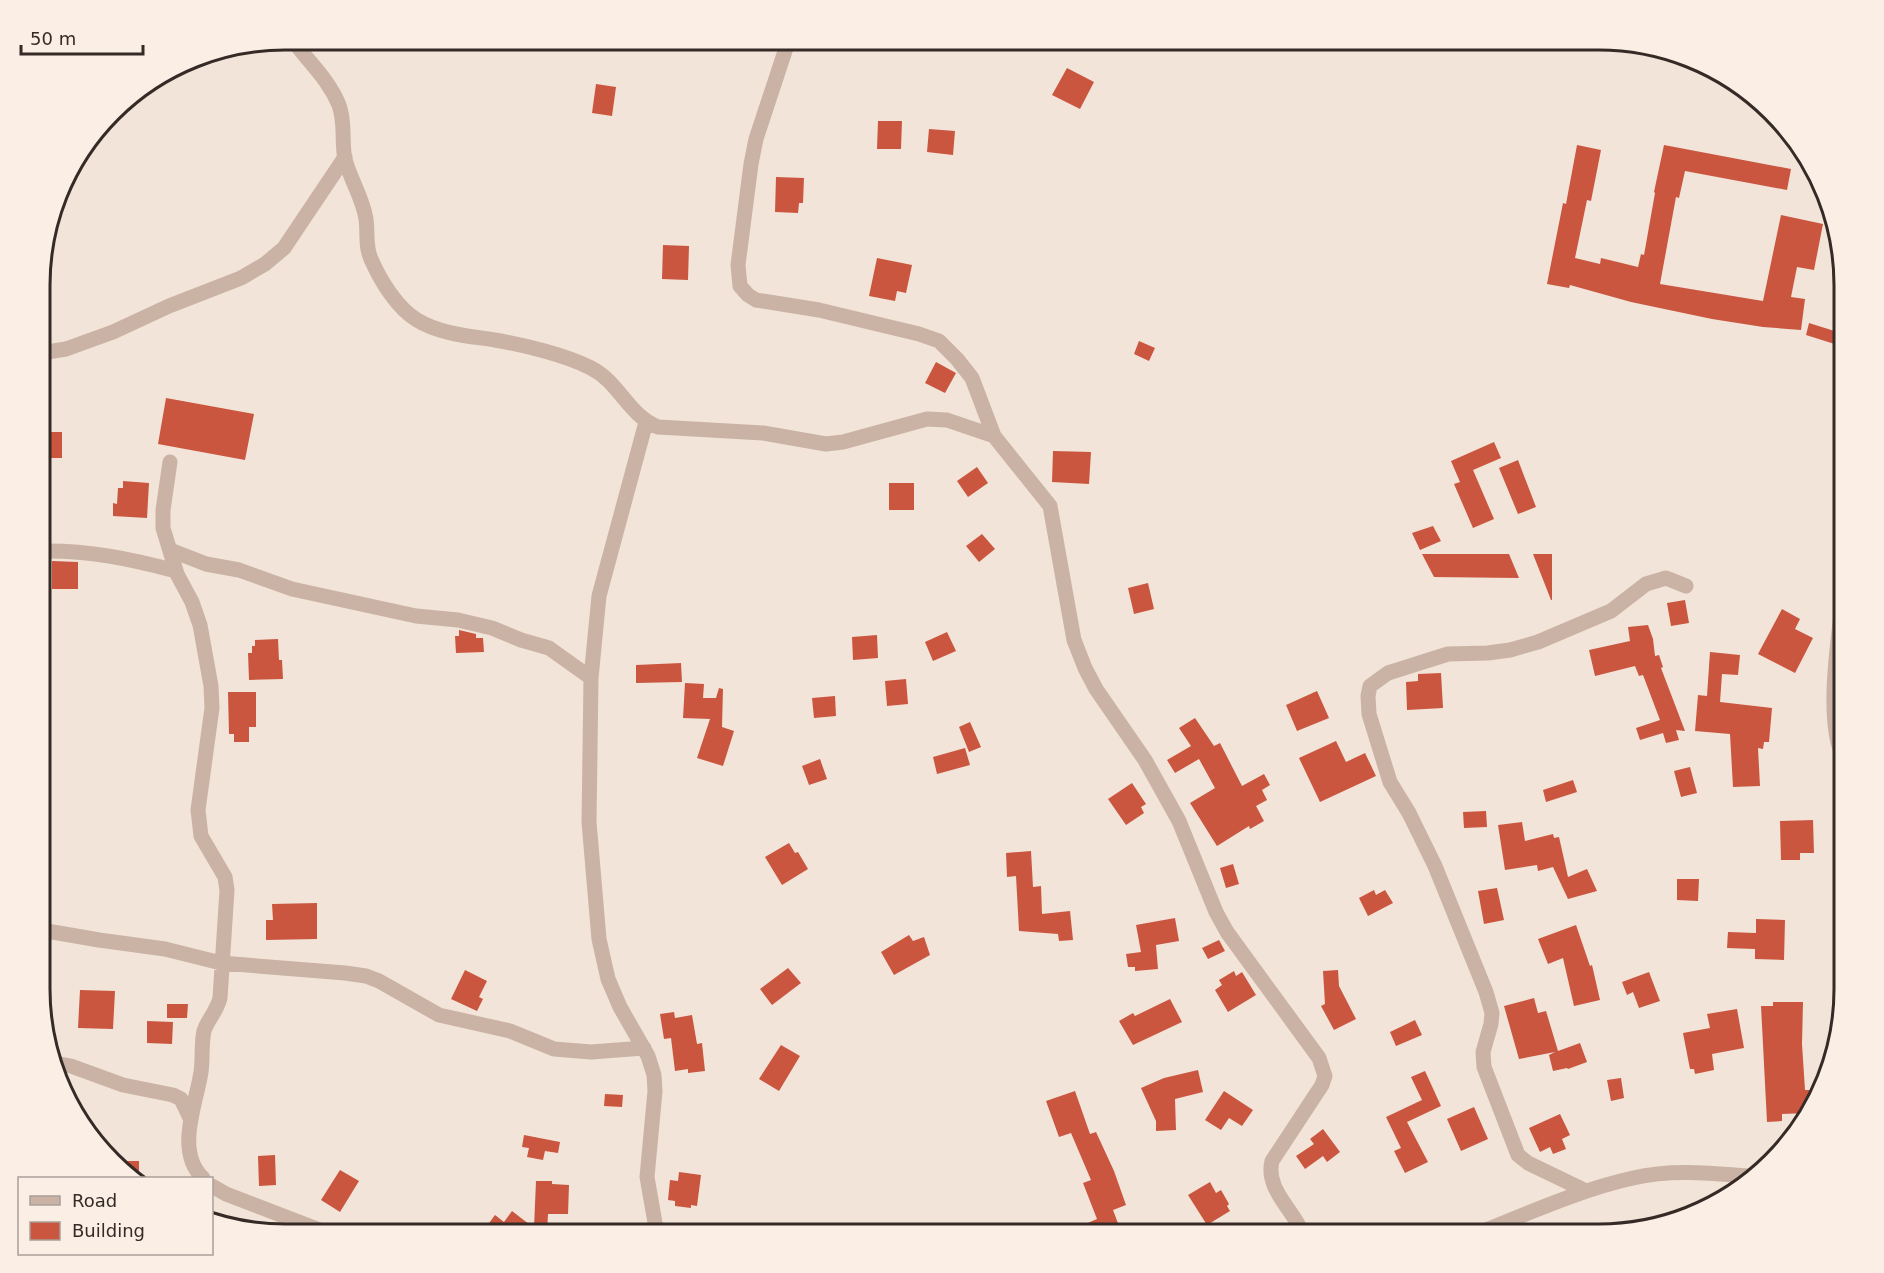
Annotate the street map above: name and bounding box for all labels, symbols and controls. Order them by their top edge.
scale bar [21,18,142,56]
text: 50 m [30,28,76,49]
legend [18,1177,213,1255]
text: Road [72,1190,117,1211]
text: Building [72,1220,145,1241]

